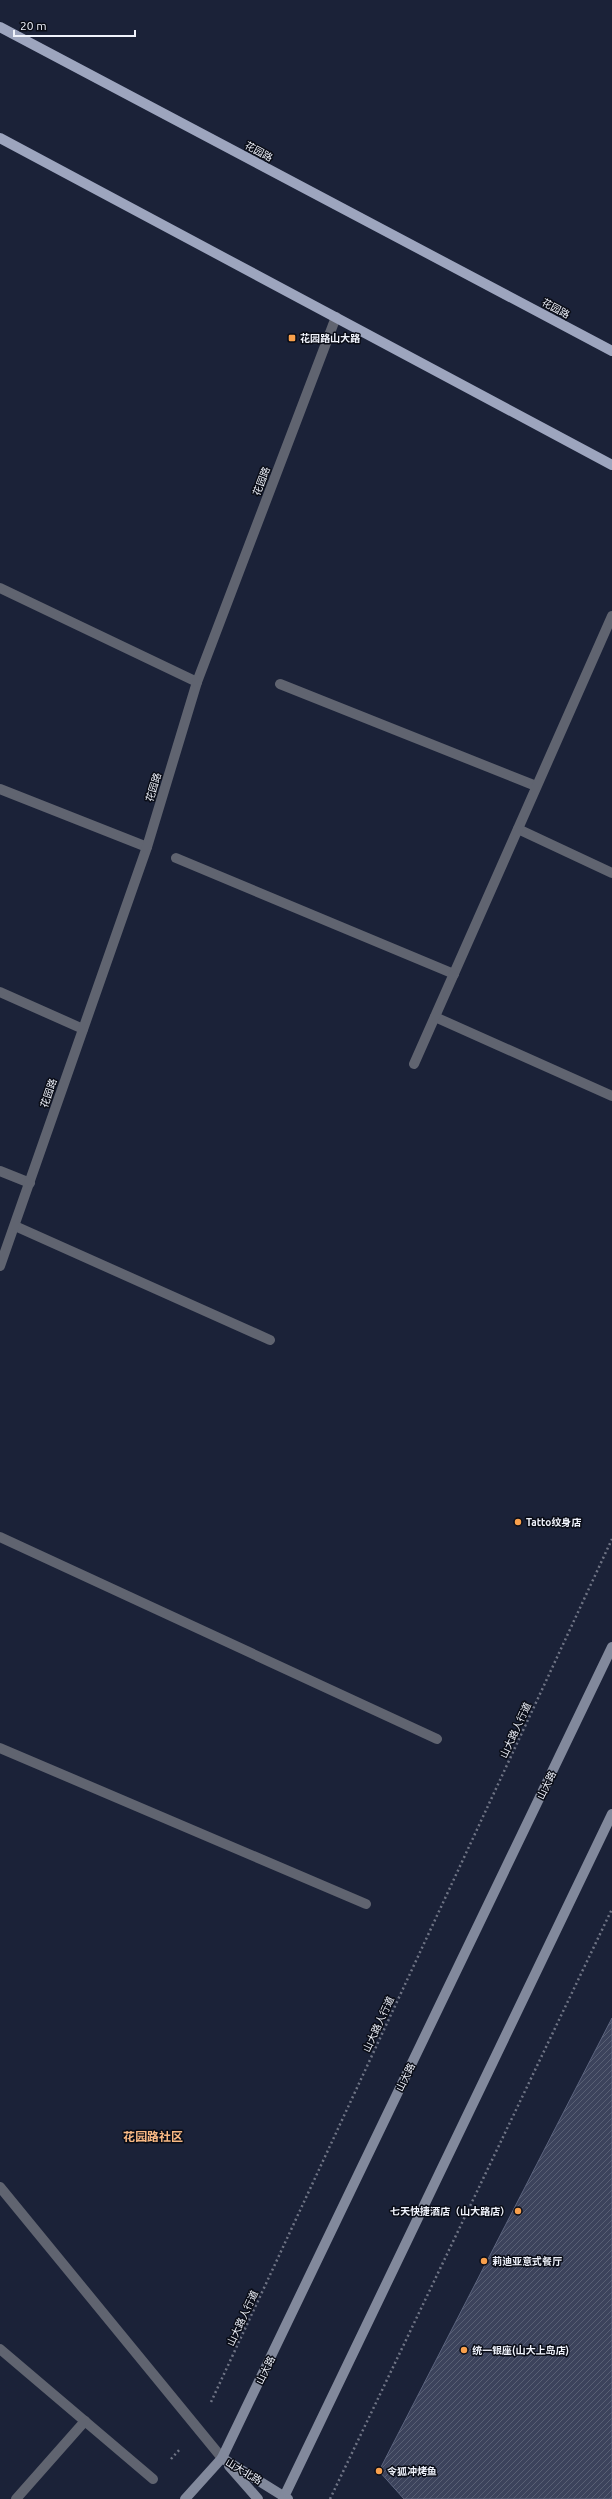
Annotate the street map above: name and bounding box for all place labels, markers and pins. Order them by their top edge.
marker: 花园路山大路 [287,333,297,343]
place label: 花园路山大路 [300,333,361,344]
marker: Tatto纹身店 [513,1517,523,1527]
place label: Tatto纹身店 [526,1517,581,1528]
place label: 七天快捷酒店（山大路店） [390,2206,510,2217]
marker: 七天快捷酒店（山大路店） [513,2206,523,2216]
place label: 莉迪亚意式餐厅 [492,2255,562,2267]
marker: 莉迪亚意式餐厅 [479,2256,489,2266]
marker: 统一银座(山大上岛店) [459,2345,469,2355]
place label: 统一银座(山大上岛店) [472,2345,569,2357]
place label: 令狐冲烤鱼 [387,2465,437,2477]
marker: 令狐冲烤鱼 [374,2466,384,2476]

